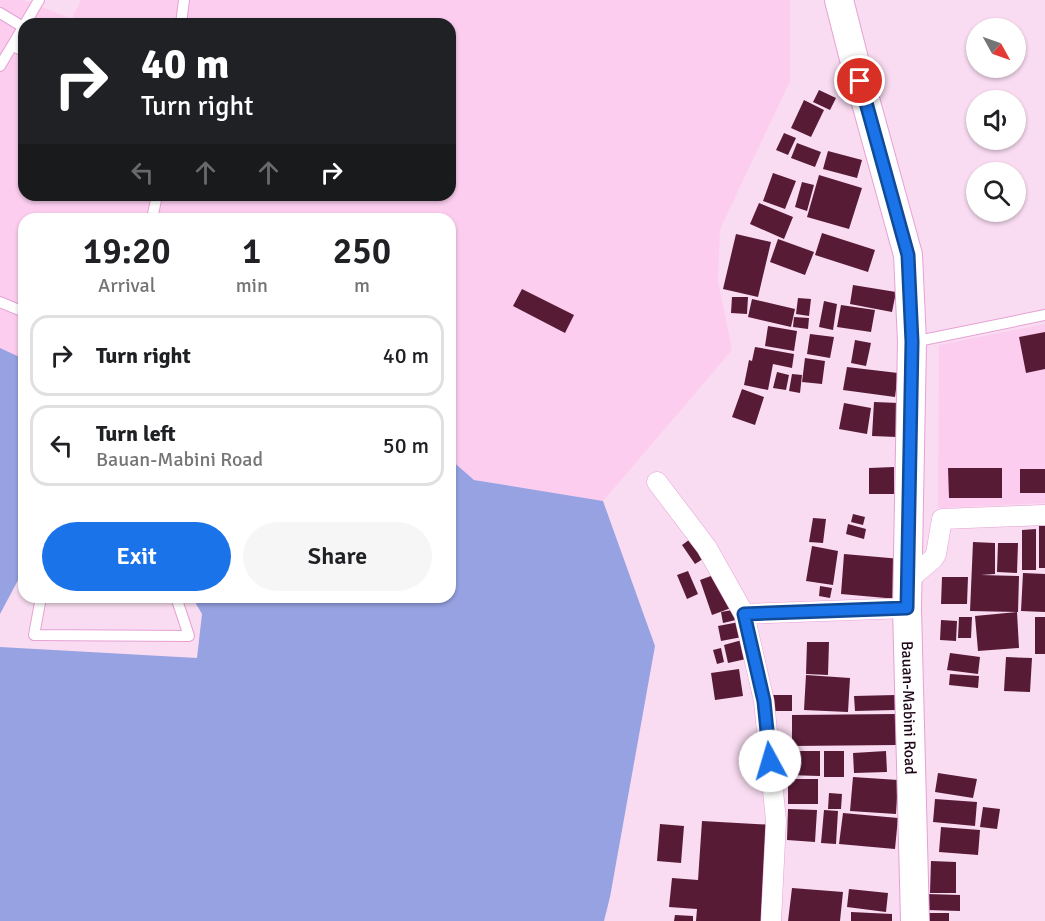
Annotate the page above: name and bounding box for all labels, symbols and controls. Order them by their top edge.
north arrow [966,18,1026,78]
map controls [966,18,1026,222]
text: 40 m [141,39,230,90]
icon: right [42,42,120,120]
pin [834,55,885,106]
icon: arrive [843,64,876,97]
text: Turn right [141,90,254,123]
button: sound [966,90,1026,150]
icon: left [126,156,159,189]
icon: ahead [189,156,222,189]
icon: ahead [252,156,285,189]
icon: right [315,156,348,189]
button: search [966,162,1026,222]
text: 19:20 [83,229,171,274]
text: 1 [242,229,262,274]
text: 250 [333,229,391,274]
text: Arrival [98,273,156,298]
text: min [236,273,268,298]
text: m [354,273,370,298]
icon: right [45,339,78,372]
text: Turn right [96,342,191,369]
text: 40 m [383,342,429,369]
text: Turn left [96,420,176,447]
icon: left [45,429,78,462]
text: 50 m [383,432,429,459]
text: Bauan-Mabini Road [96,447,263,472]
button: Exit [42,522,231,591]
button: Share [243,522,432,591]
street label: Bauan-Mabini Road [897,641,920,775]
position arrow [738,729,802,793]

